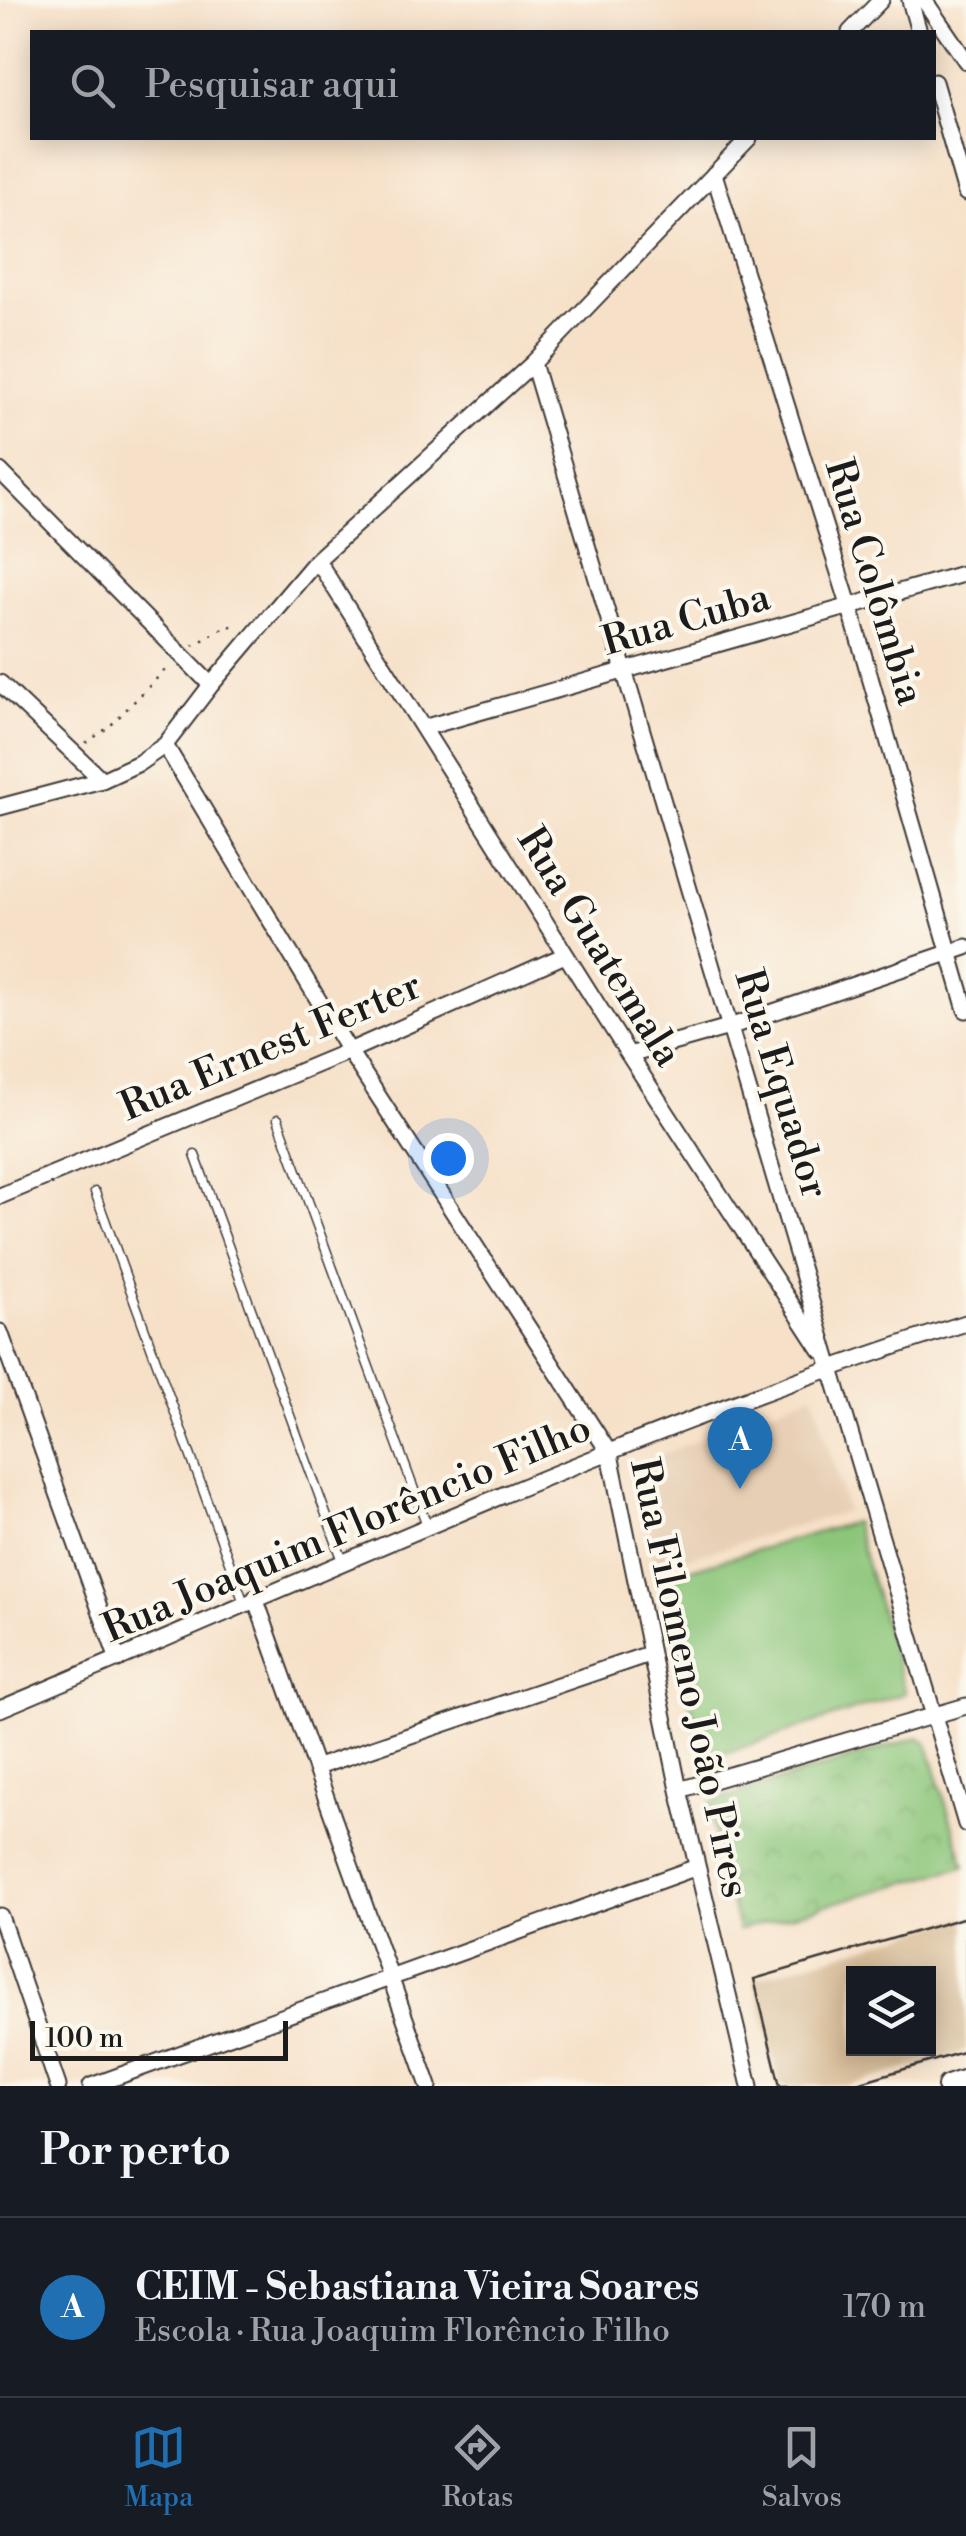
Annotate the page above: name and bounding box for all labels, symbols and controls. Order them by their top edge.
search box [30,30,936,140]
icon: search [65,58,120,113]
text: Pesquisar aqui [145,62,399,109]
street label: Rua Colômbia [813,453,935,712]
street label: Rua Cuba [596,572,776,668]
street label: Rua Guatemala [506,818,693,1077]
street label: Rua Ernest Ferter [113,961,429,1133]
street label: Rua Equador [722,963,840,1205]
your location [423,1133,474,1184]
street label: Rua Joaquim Florêncio Filho [95,1403,599,1655]
pin: A [708,1406,772,1489]
street label: Rua Filomeno João Pires [618,1454,760,1902]
map controls [846,1966,936,2056]
button: layers [846,1966,936,2056]
scale bar [30,2016,288,2060]
text: 100 m [45,2021,124,2056]
text: Por perto [40,2125,231,2178]
text: CEIM - Sebastiana Vieira Soares [135,2264,699,2311]
text: A [61,2287,84,2327]
text: 170 m [843,2287,926,2327]
text: Escola · Rua Joaquim Florêncio Filho [135,2311,670,2351]
tab: Mapa [124,2420,193,2515]
tab: Rotas [442,2420,513,2515]
tab: Salvos [762,2420,842,2515]

